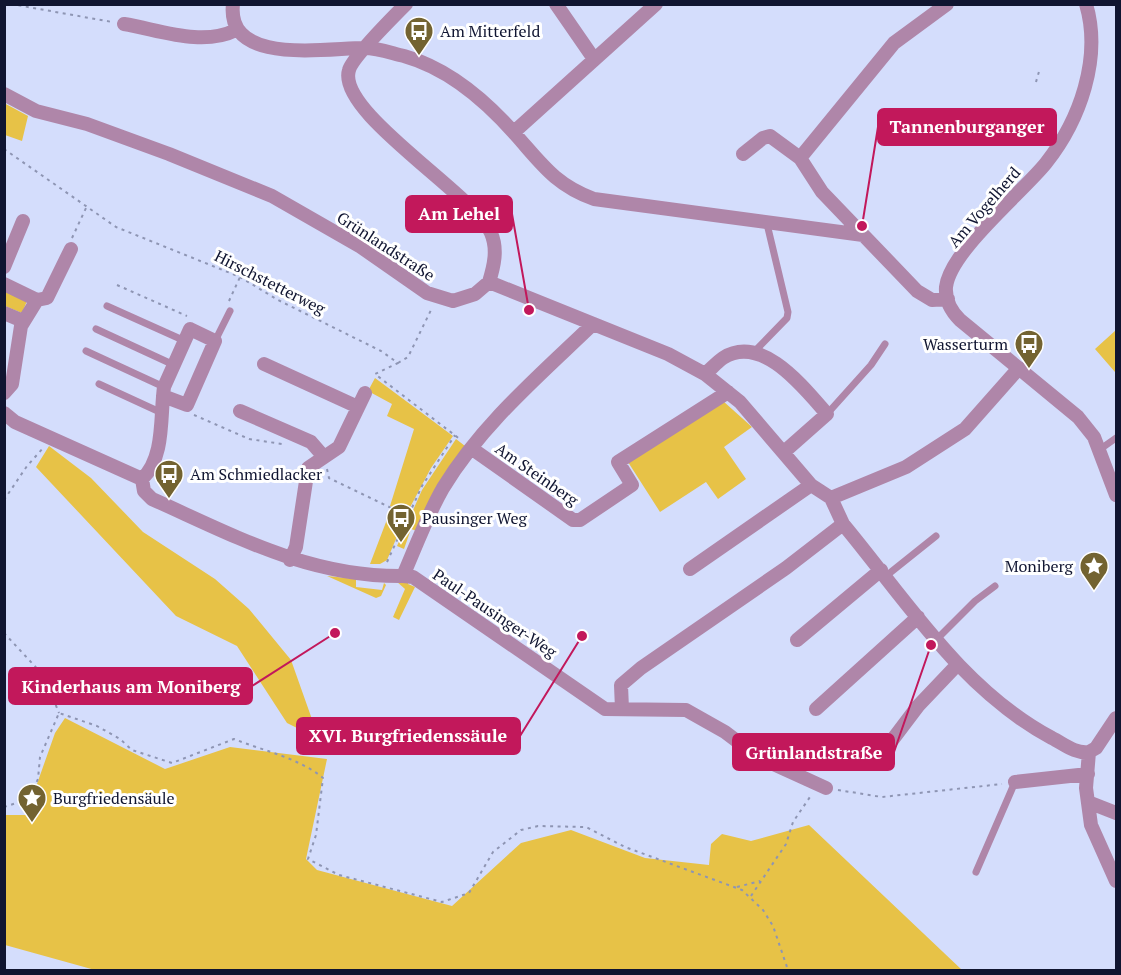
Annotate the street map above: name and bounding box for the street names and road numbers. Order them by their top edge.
street label: Am Vogelherd [943,162,1025,252]
street label: Grünlandstraße [333,206,439,286]
street label: Hirschstetterweg [211,245,330,320]
street label: Am Steinberg [491,437,583,511]
street label: Paul-Pausinger-Weg [429,563,562,663]

